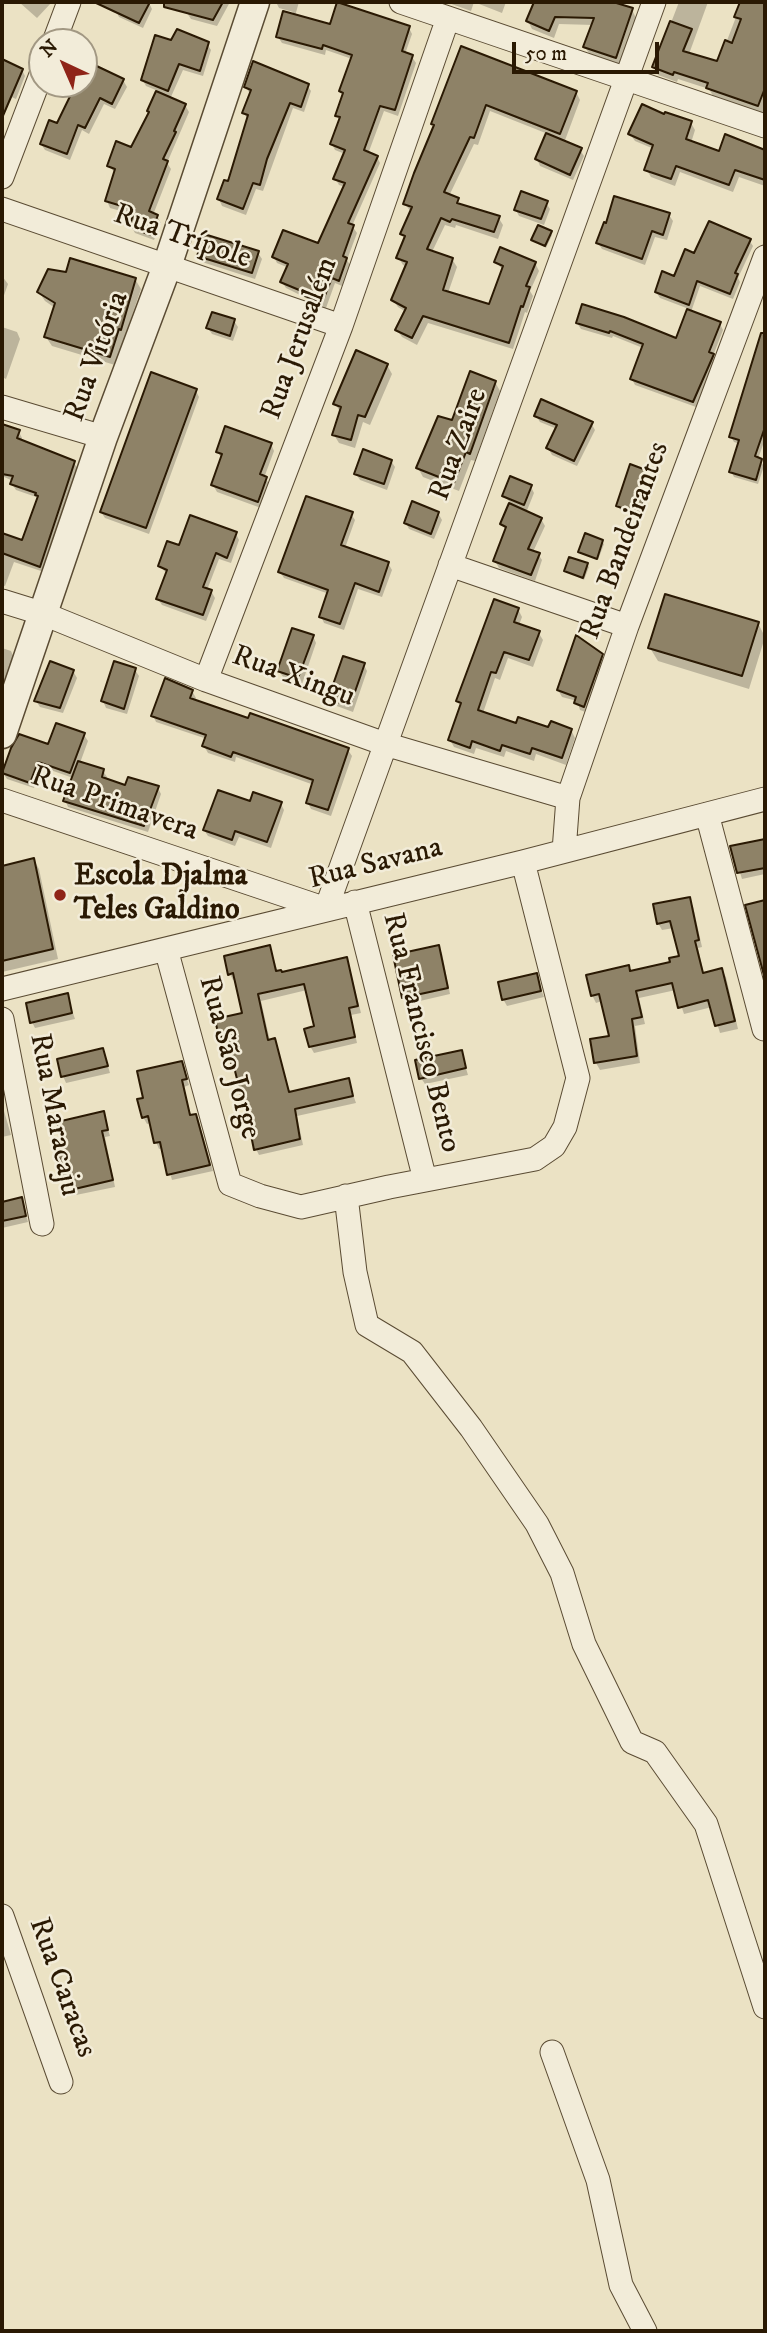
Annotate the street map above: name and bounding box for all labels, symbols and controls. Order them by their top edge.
north arrow [28,28,98,98]
scale bar [515,28,662,72]
text: N [36,35,63,63]
text: 50 m [525,41,567,67]
street label: Rua Trípole [109,198,255,278]
street label: Rua Jerusalém [255,253,347,425]
street label: Rua Vitória [58,287,138,427]
street label: Rua Zaire [423,384,497,506]
street label: Rua Bandeirantes [574,437,678,645]
street label: Rua Xingu [227,639,359,717]
street label: Rua Primavera [26,760,202,850]
street label: Rua Savana [305,831,447,899]
place label: Escola Djalma Teles Galdino [74,860,247,930]
marker: Escola Djalma Teles Galdino [52,887,68,903]
street label: Rua Francisco Bento [373,909,467,1157]
street label: Rua São Jorge [189,973,267,1143]
street label: Rua Maracaju [20,1031,86,1199]
street label: Rua Caracas [19,1913,103,2063]

